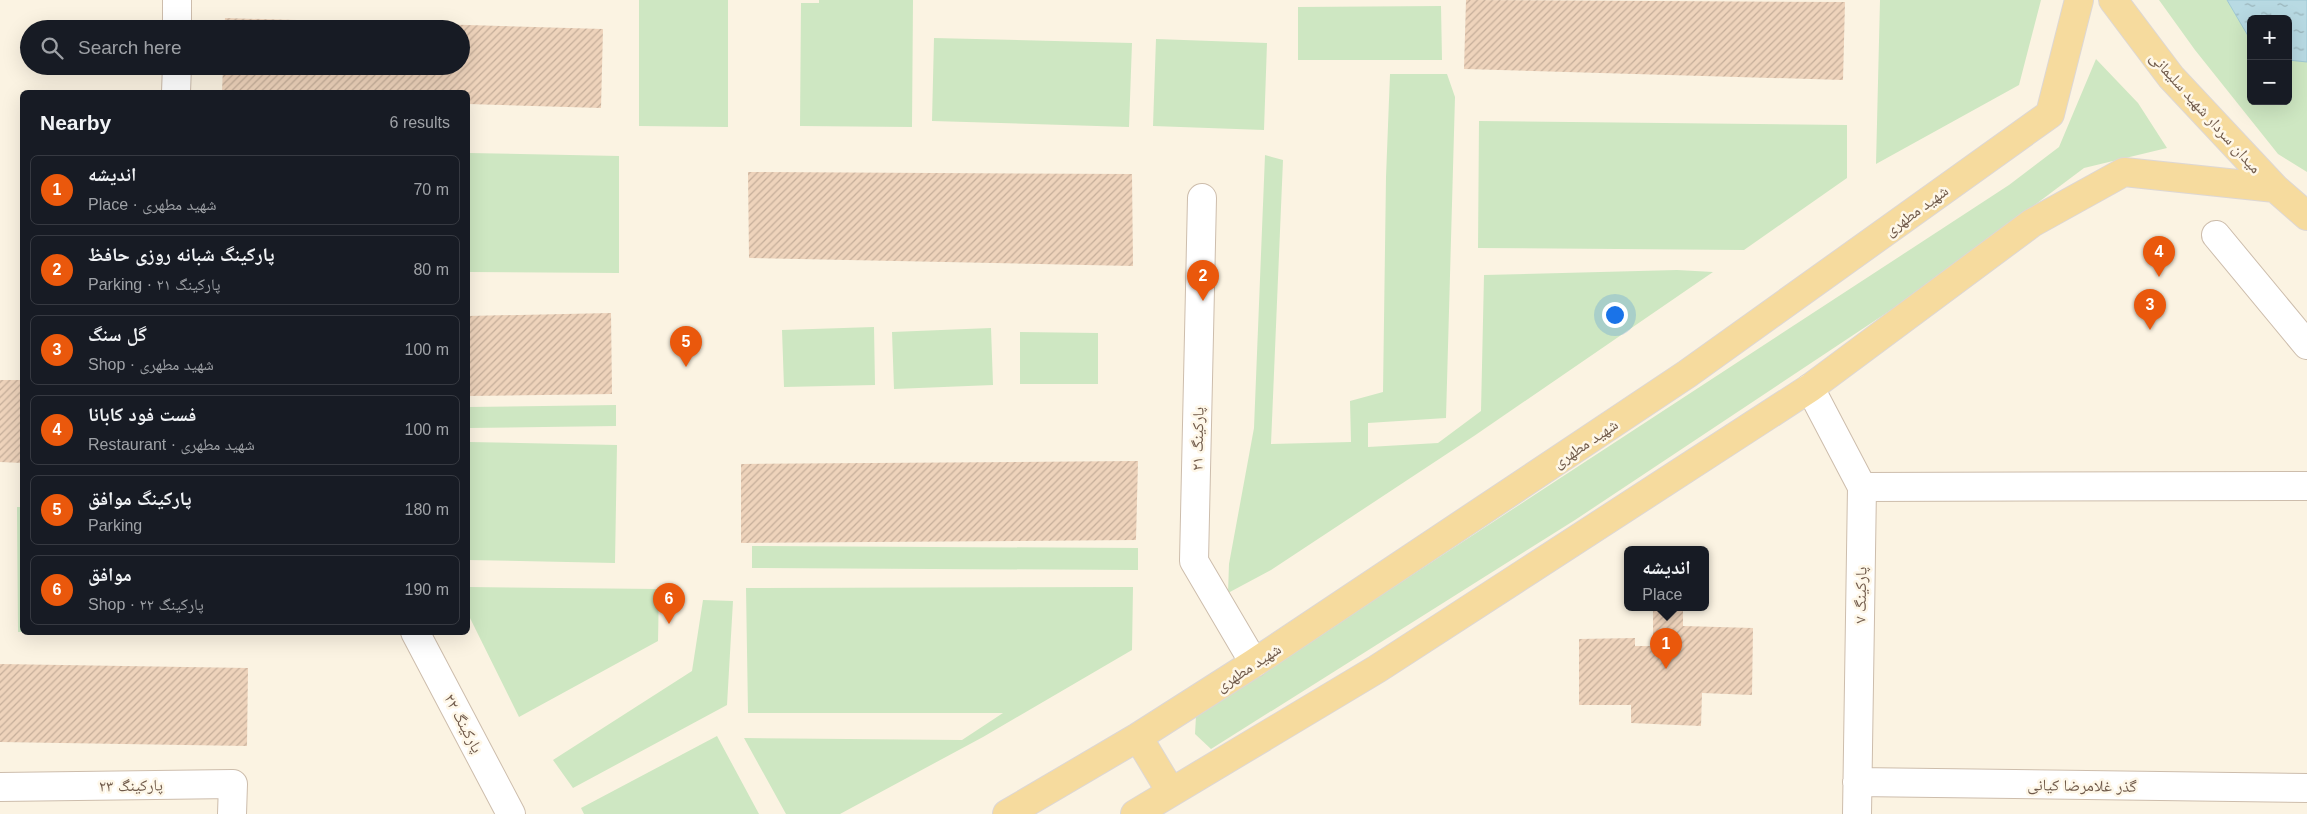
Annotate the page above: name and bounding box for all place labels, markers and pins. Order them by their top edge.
pin: 4 [2143,236,2175,277]
pin: 2 [1187,260,1219,301]
pin: 3 [2134,289,2166,330]
pin: 5 [670,326,702,367]
pin: 6 [653,583,685,624]
pin: 1 [1650,628,1682,669]

